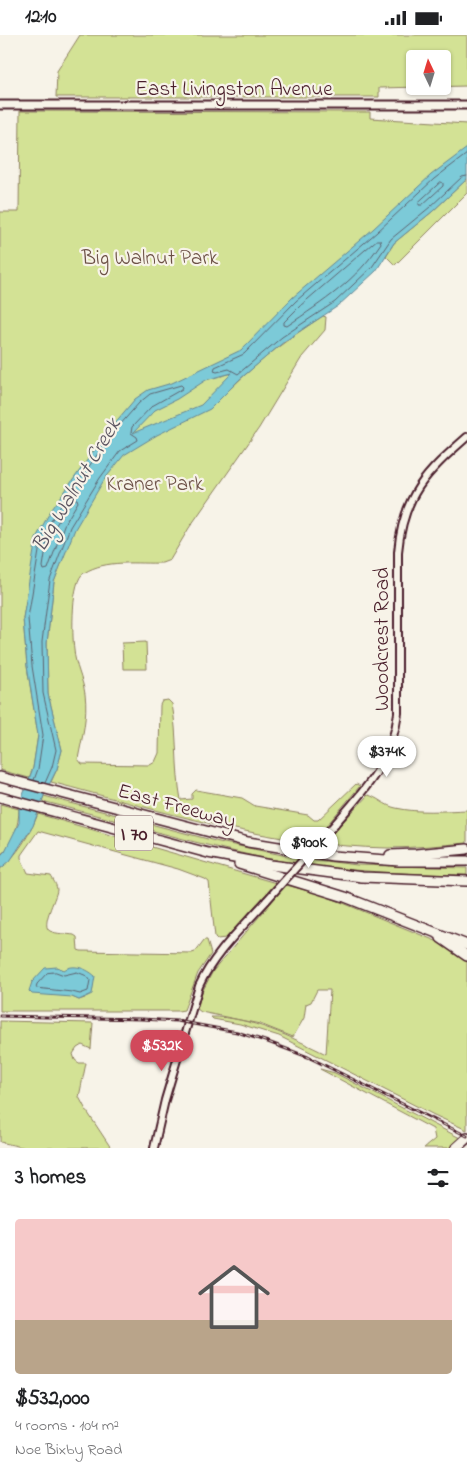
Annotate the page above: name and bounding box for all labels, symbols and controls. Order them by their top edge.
text: 12:10 [25,4,56,31]
north arrow [406,50,451,95]
map controls [406,50,451,95]
street label: East Livingston Avenue [135,75,333,107]
park label: Big Walnut Park [81,244,219,276]
water label: Big Walnut Creek [25,411,131,559]
park label: Kraner Park [106,470,205,500]
street label: Woodcrest Road [368,567,398,711]
pin: $374K [352,735,422,778]
text: $374K [368,740,406,764]
street label: East Freeway [114,777,239,839]
road number: I 70 [115,815,153,851]
pin: $900K [274,827,344,869]
text: $900K [291,831,327,855]
pin: $532K [127,1029,197,1072]
text: $532K [141,1034,183,1058]
text: 3 homes [15,1163,86,1193]
icon: filters [424,1164,452,1192]
icon: home [189,1252,279,1342]
text: $532,000 [15,1384,90,1414]
text: 4 rooms · 104 m² [15,1414,119,1438]
text: Noe Bixby Road [15,1438,122,1462]

